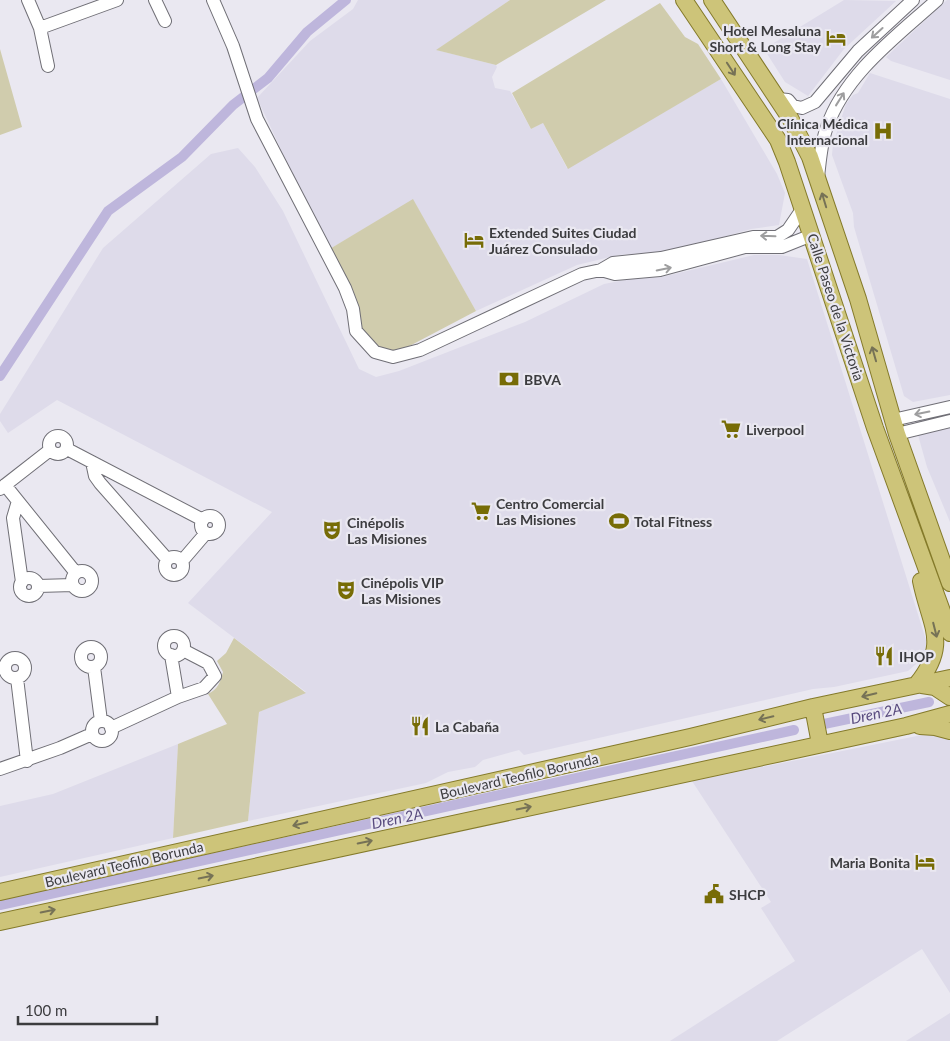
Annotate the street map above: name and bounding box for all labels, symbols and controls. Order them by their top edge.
place label: Hotel Mesaluna Short & Long Stay [710,22,822,55]
hotel icon: Hotel Mesaluna Short & Long Stay [825,27,847,49]
one-way arrow [870,27,883,39]
one-way arrow [726,62,736,76]
one-way arrow [835,93,845,107]
place label: Clínica Médica Internacional [777,115,868,148]
hospital icon: Clínica Médica Internacional [872,120,894,142]
one-way arrow [818,192,828,208]
place label: Extended Suites Ciudad Juárez Consulado [489,224,637,257]
hotel icon: Extended Suites Ciudad Juárez Consulado [463,229,485,251]
street label: Calle Paseo de la Victoria [804,231,868,383]
one-way arrow [761,232,777,241]
one-way arrow [655,263,671,273]
one-way arrow [869,347,879,363]
bank icon: BBVA [498,368,520,390]
place label: BBVA [524,371,561,388]
one-way arrow [914,408,930,418]
supermarket icon: Liverpool [720,418,742,440]
place label: Liverpool [746,421,804,438]
place label: Centro Comercial Las Misiones [496,495,604,528]
supermarket icon: Centro Comercial Las Misiones [470,500,492,522]
sports icon: Total Fitness [608,510,630,532]
place label: Total Fitness [634,513,712,530]
place label: Cinépolis Las Misiones [347,514,427,547]
theatre icon: Cinépolis Las Misiones [321,519,343,541]
place label: Cinépolis VIP Las Misiones [361,574,444,607]
theatre icon: Cinépolis VIP Las Misiones [335,579,357,601]
one-way arrow [931,622,940,638]
restaurant icon: IHOP [873,645,895,667]
place label: IHOP [899,648,934,665]
one-way arrow [862,691,878,700]
water label: Dren 2A [849,699,903,727]
one-way arrow [758,714,774,723]
restaurant icon: La Cabaña [409,715,431,737]
place label: La Cabaña [435,718,499,735]
street label: Boulevard Teofilo Borunda [438,749,600,803]
one-way arrow [516,803,532,812]
water label: Dren 2A [370,804,424,832]
one-way arrow [293,820,309,829]
street label: Boulevard Teofilo Borunda [43,837,205,891]
one-way arrow [357,837,373,846]
hotel icon: Maria Bonita [914,851,936,873]
place label: Maria Bonita [830,854,910,871]
one-way arrow [198,872,214,881]
public building icon: SHCP [703,883,725,905]
place label: SHCP [729,886,766,903]
one-way arrow [39,906,55,915]
scale bar [18,994,156,1026]
text: 100 m [25,1001,67,1019]

